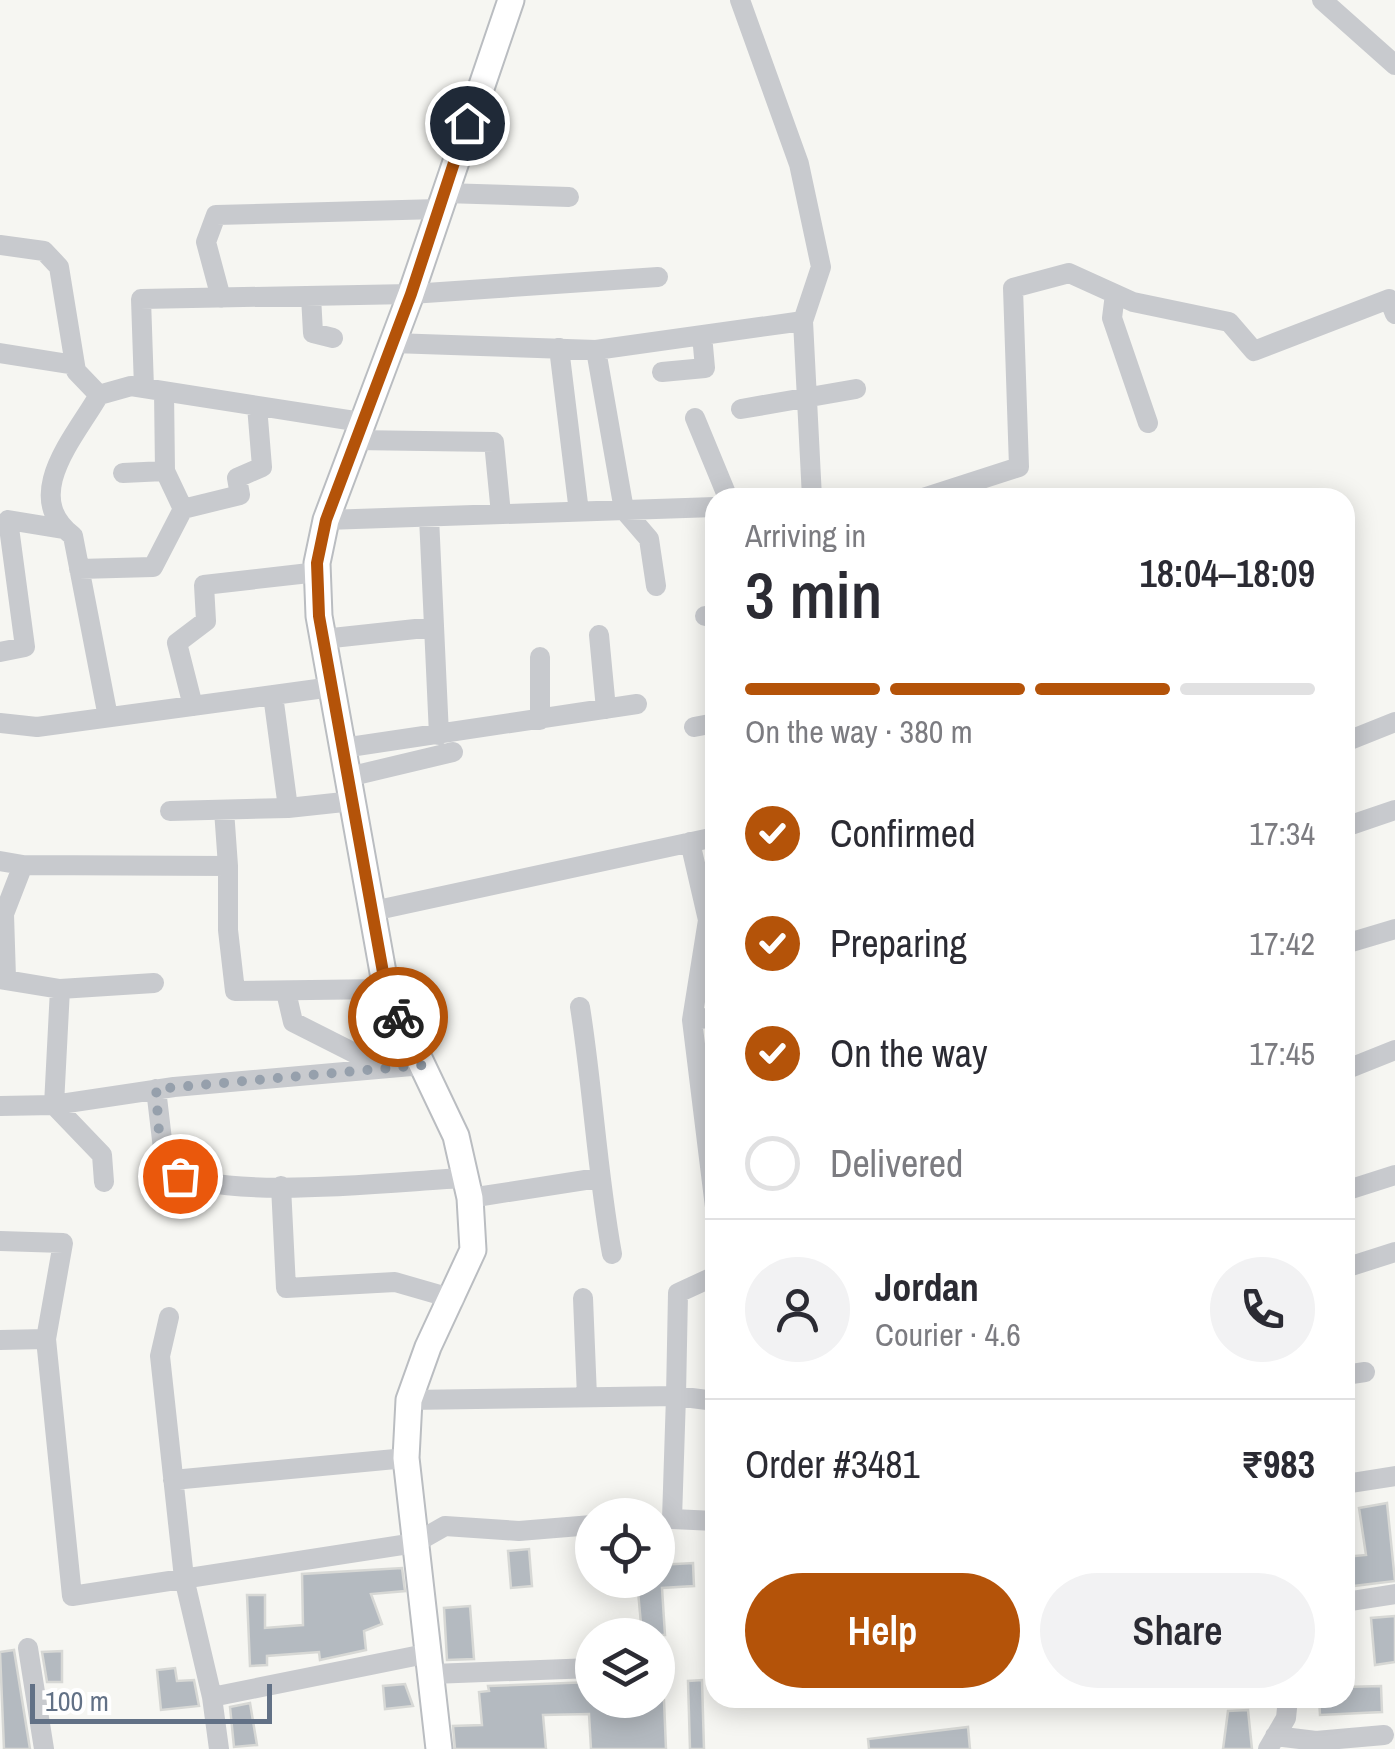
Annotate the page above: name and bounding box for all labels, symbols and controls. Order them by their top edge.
pin [425,81,510,166]
icon: home [440,96,495,151]
text: Arriving in [745,514,866,557]
text: 18:04–18:09 [1139,548,1315,599]
text: 3 min [745,551,882,638]
text: On the way · 380 m [745,710,973,753]
icon: check [745,806,800,861]
text: Confirmed [830,808,975,859]
text: 17:34 [1249,812,1315,855]
icon: check [745,916,800,971]
text: Preparing [830,918,967,969]
text: 17:42 [1249,922,1315,965]
courier [348,967,448,1067]
icon: bike [371,990,426,1045]
icon: check [745,1026,800,1081]
text: On the way [830,1028,988,1079]
text: 17:45 [1249,1032,1315,1075]
pin [138,1134,223,1219]
text: Delivered [830,1138,963,1189]
icon: bag [153,1149,208,1204]
button: person [745,1257,850,1362]
button: phone [1210,1257,1315,1362]
text: Jordan [875,1262,979,1313]
text: Courier · 4.6 [875,1313,1021,1356]
text: Order #3481 [745,1439,920,1490]
text: ₹983 [1241,1439,1315,1490]
map controls [575,1498,675,1718]
button: locate [575,1498,675,1598]
button: Help [745,1573,1020,1688]
button: Share [1040,1573,1315,1688]
button: layers [575,1618,675,1718]
scale bar [30,1679,272,1724]
text: 100 m [45,1682,109,1720]

